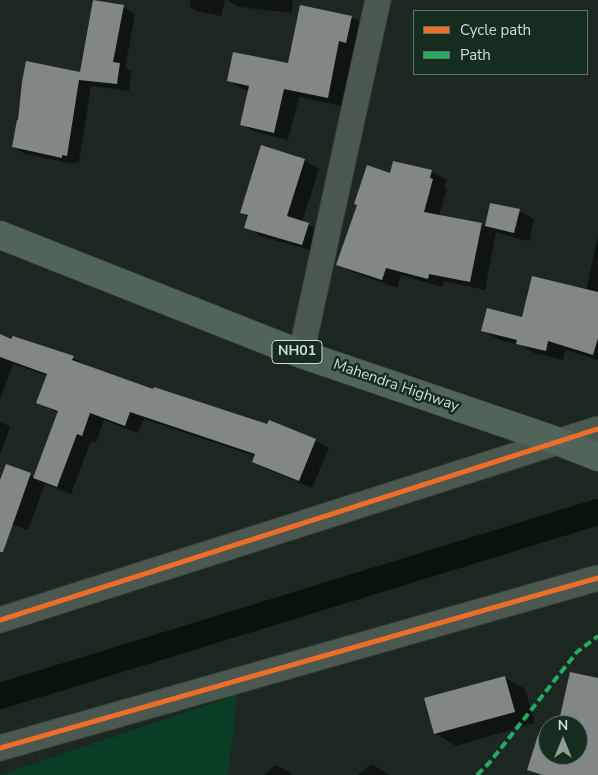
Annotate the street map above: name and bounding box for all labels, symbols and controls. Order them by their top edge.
legend [413,10,588,75]
text: Cycle path [460,20,531,40]
text: Path [460,45,491,65]
road number: NH01 [272,341,322,364]
street label: Mahendra Highway [331,356,461,416]
north arrow [538,715,588,765]
text: N [558,716,568,735]

